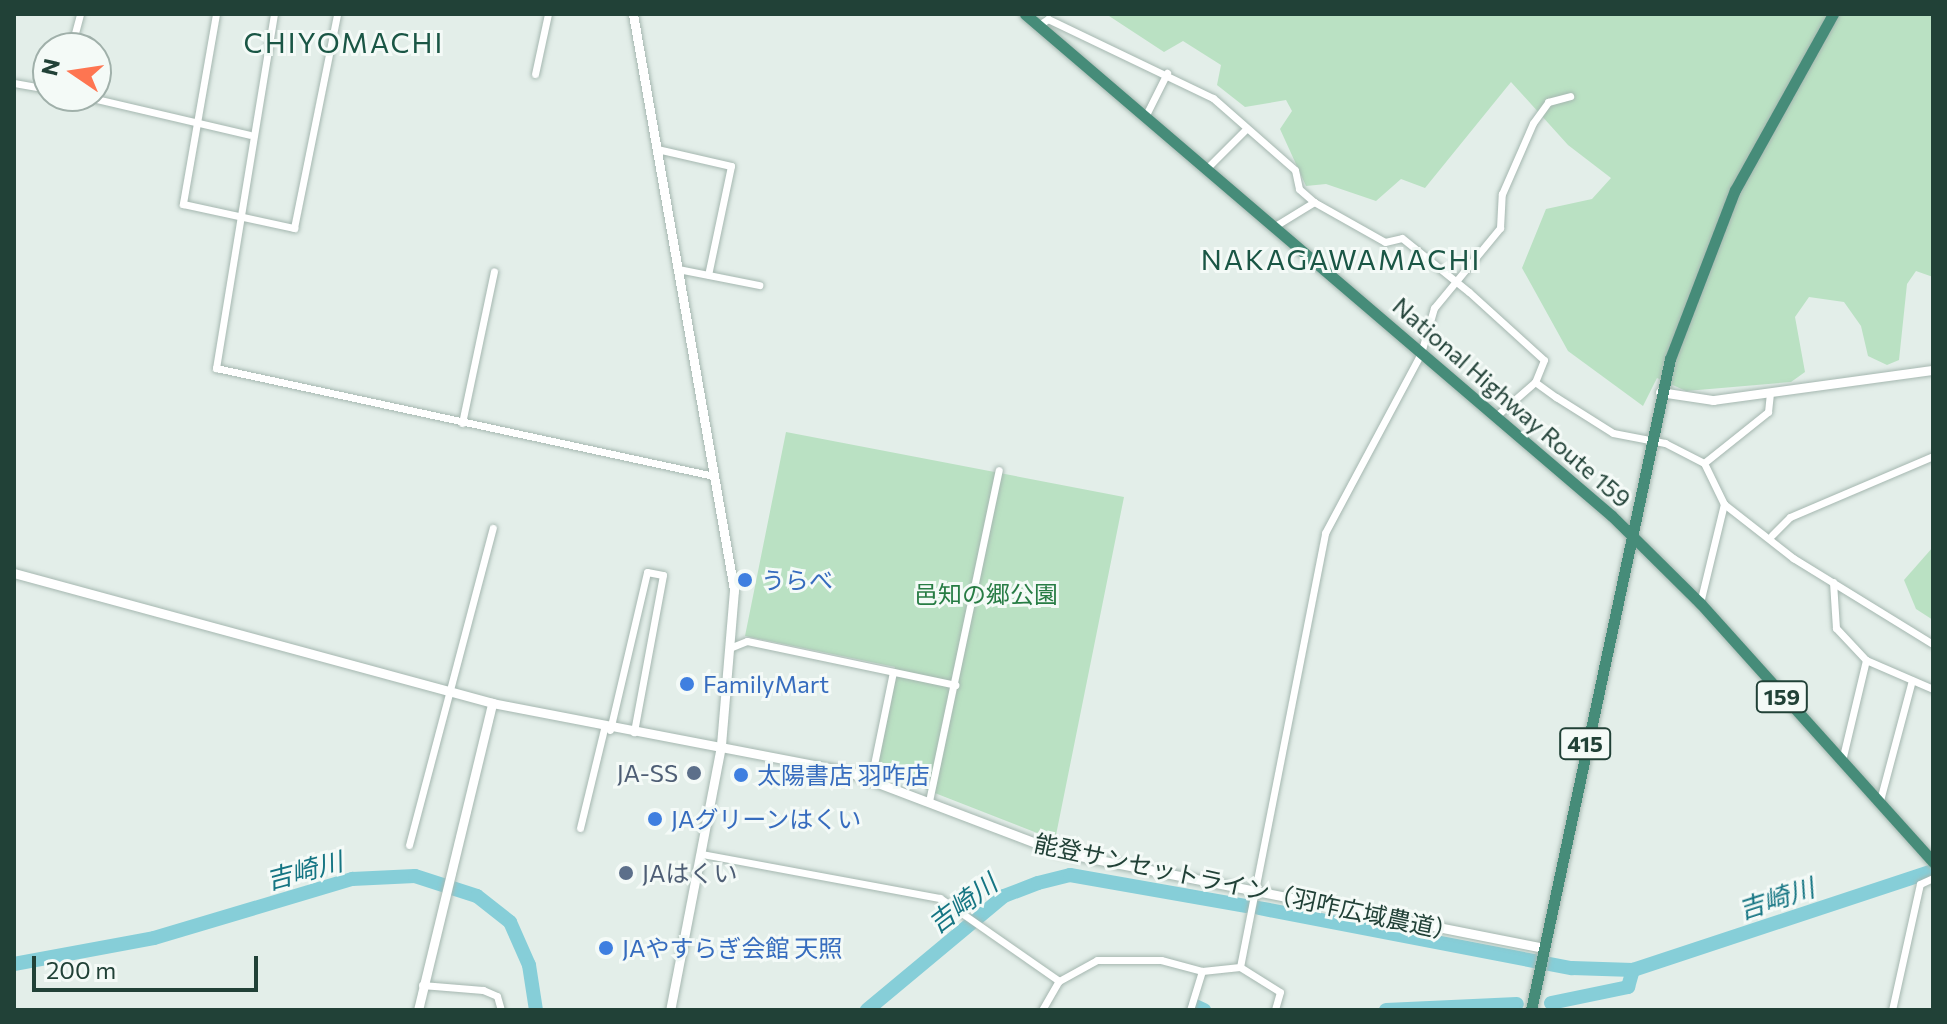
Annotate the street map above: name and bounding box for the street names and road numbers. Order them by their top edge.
street label: National Highway Route 159 [1387,291,1637,513]
road number: 159 [1754,679,1810,715]
road number: 415 [1559,726,1611,762]
street label: 能登サンセットライン（羽咋広域農道） [1032,828,1460,946]

